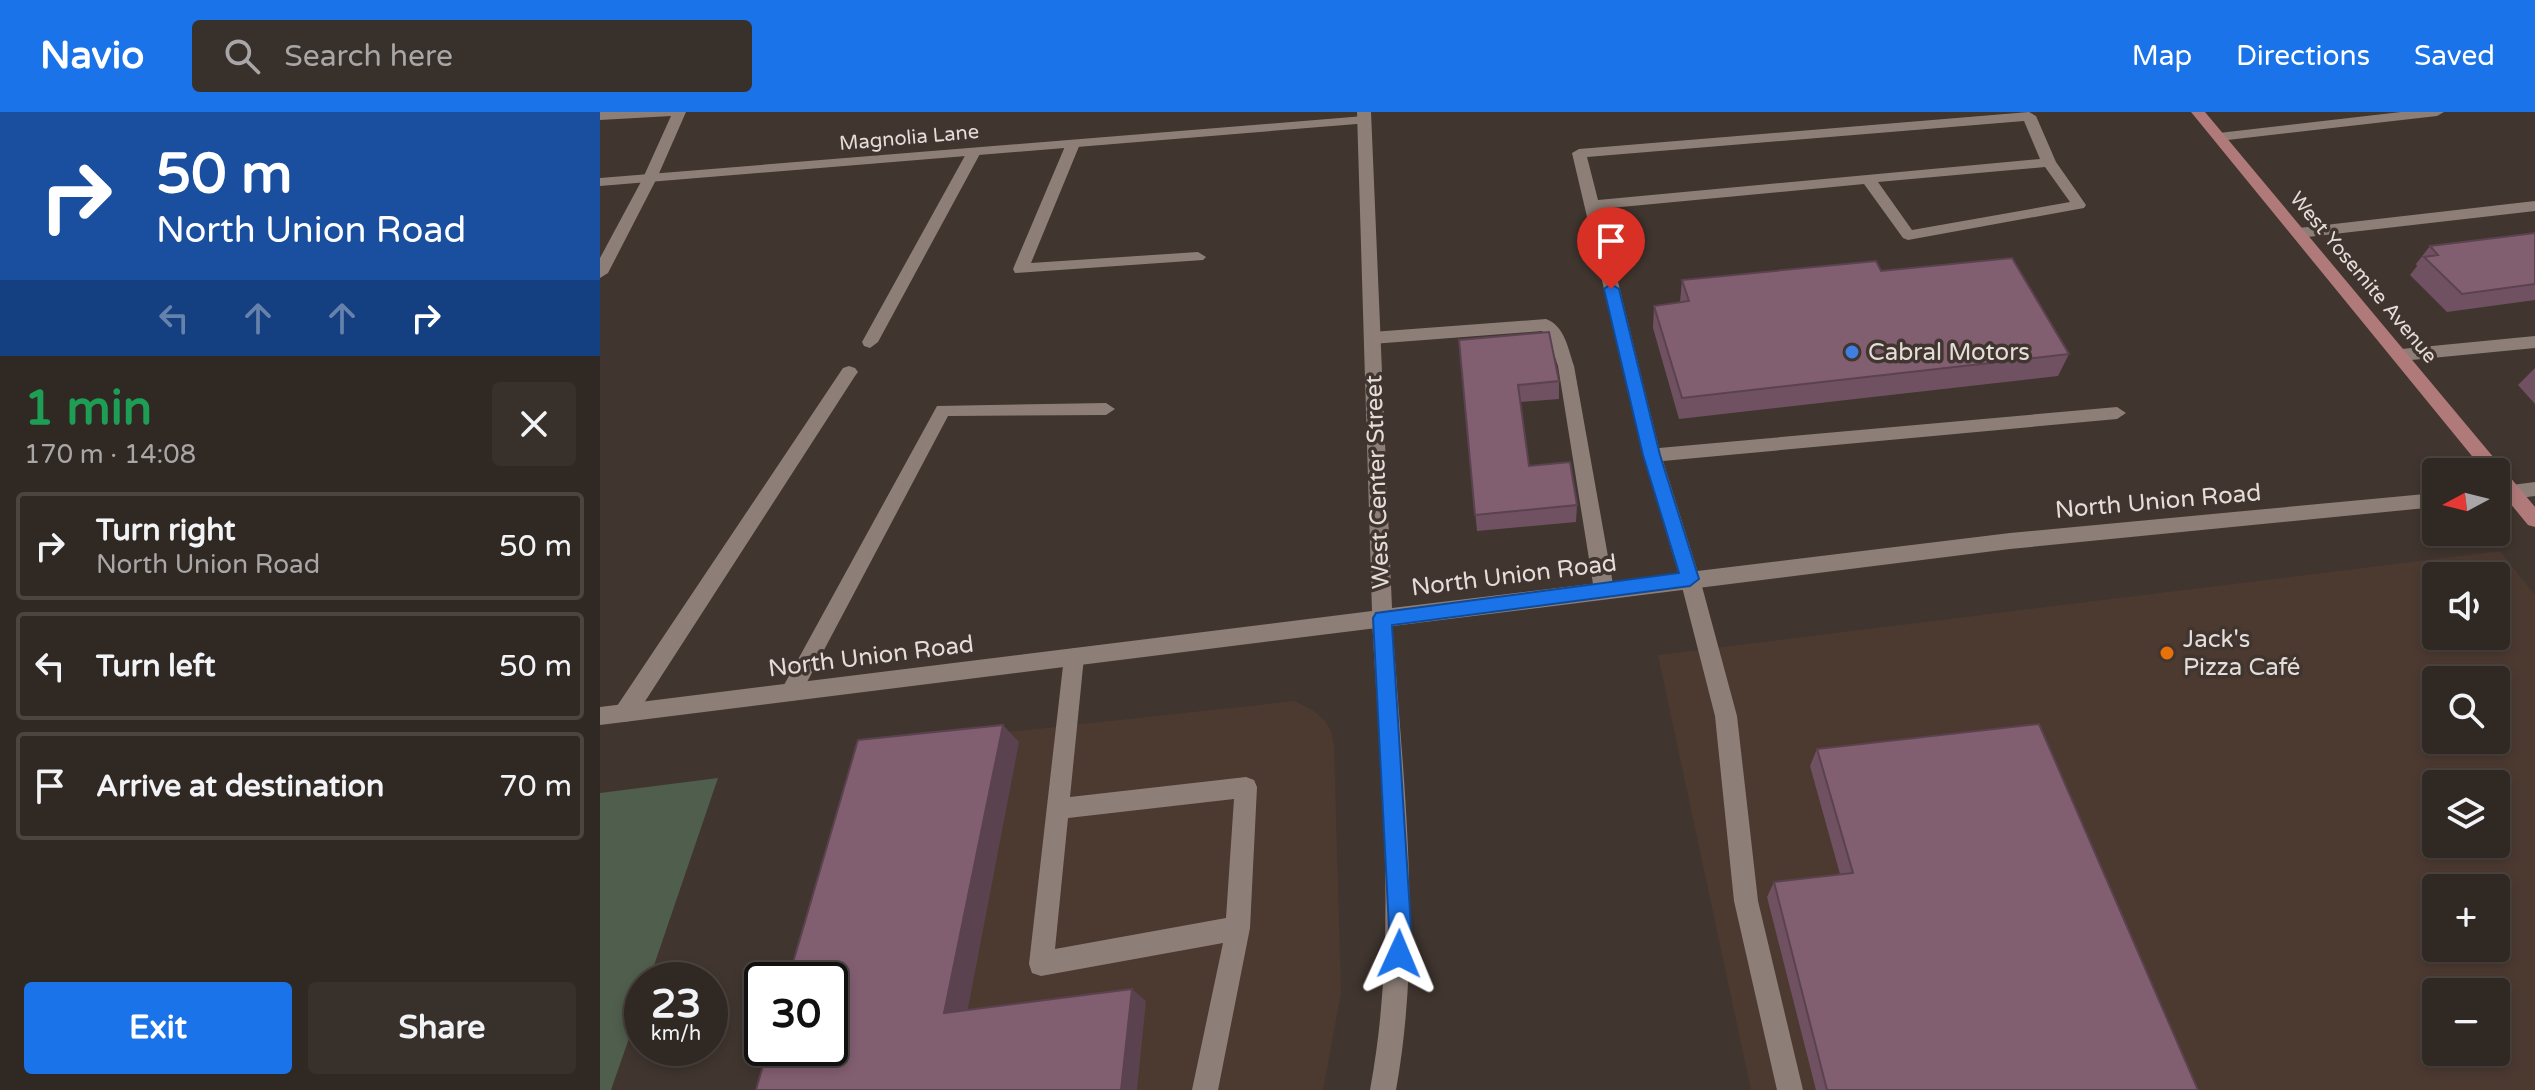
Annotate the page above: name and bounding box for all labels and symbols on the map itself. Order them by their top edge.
street label: Magnolia Lane [838,120,980,156]
street label: West Yosemite Avenue [2285,187,2442,368]
pin [1577,207,1645,289]
place label: Cabral Motors [1868,338,2030,367]
marker: Cabral Motors [1843,343,1861,361]
street label: West Center Street [1359,374,1396,590]
north arrow [2422,458,2510,546]
street label: North Union Road [2054,478,2262,525]
street label: North Union Road [1410,548,1618,602]
place label: Jack's Pizza Café [2183,625,2300,682]
street label: North Union Road [767,629,975,683]
marker: Jack's Pizza Café [2158,644,2176,662]
position arrow [1357,912,1441,996]
speed limit sign: 30 [744,962,848,1066]

